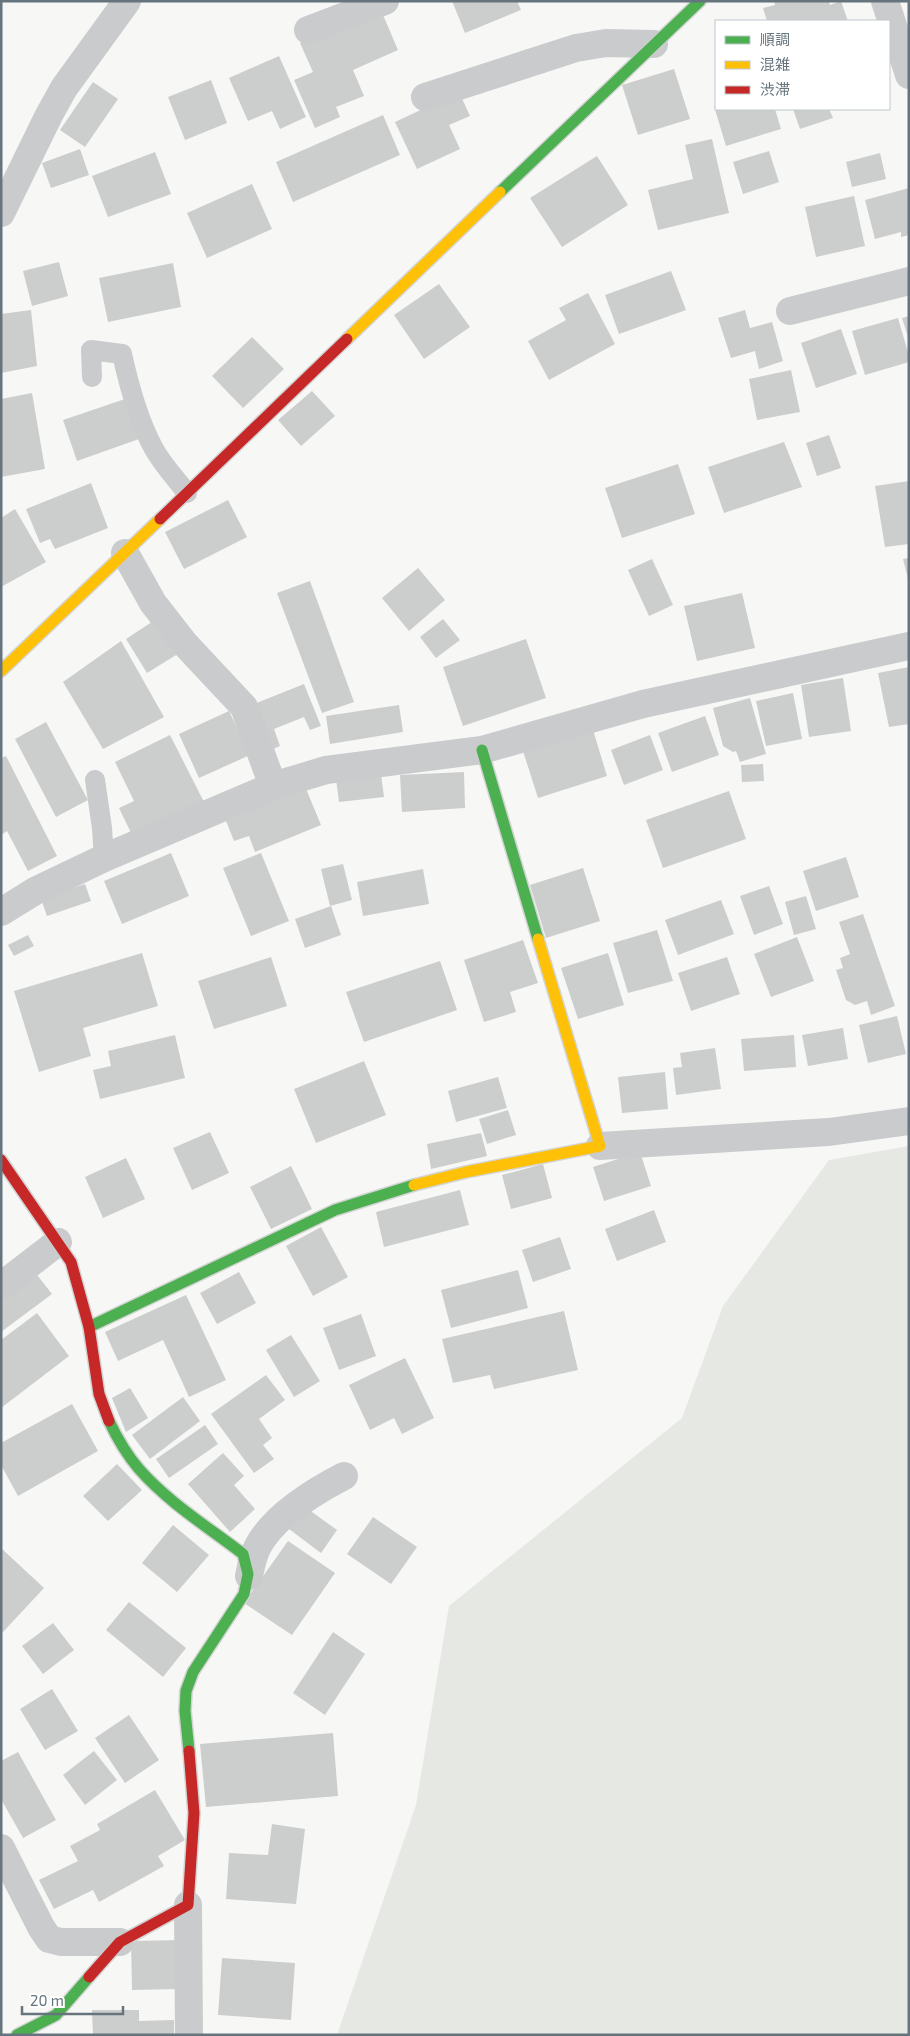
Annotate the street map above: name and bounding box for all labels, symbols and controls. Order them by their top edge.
legend [715,20,890,110]
text: 順調 [760,30,790,48]
text: 混雑 [760,55,790,73]
text: 渋滞 [760,80,790,98]
scale bar [22,1984,124,2016]
text: 20 m [30,1991,64,2009]

